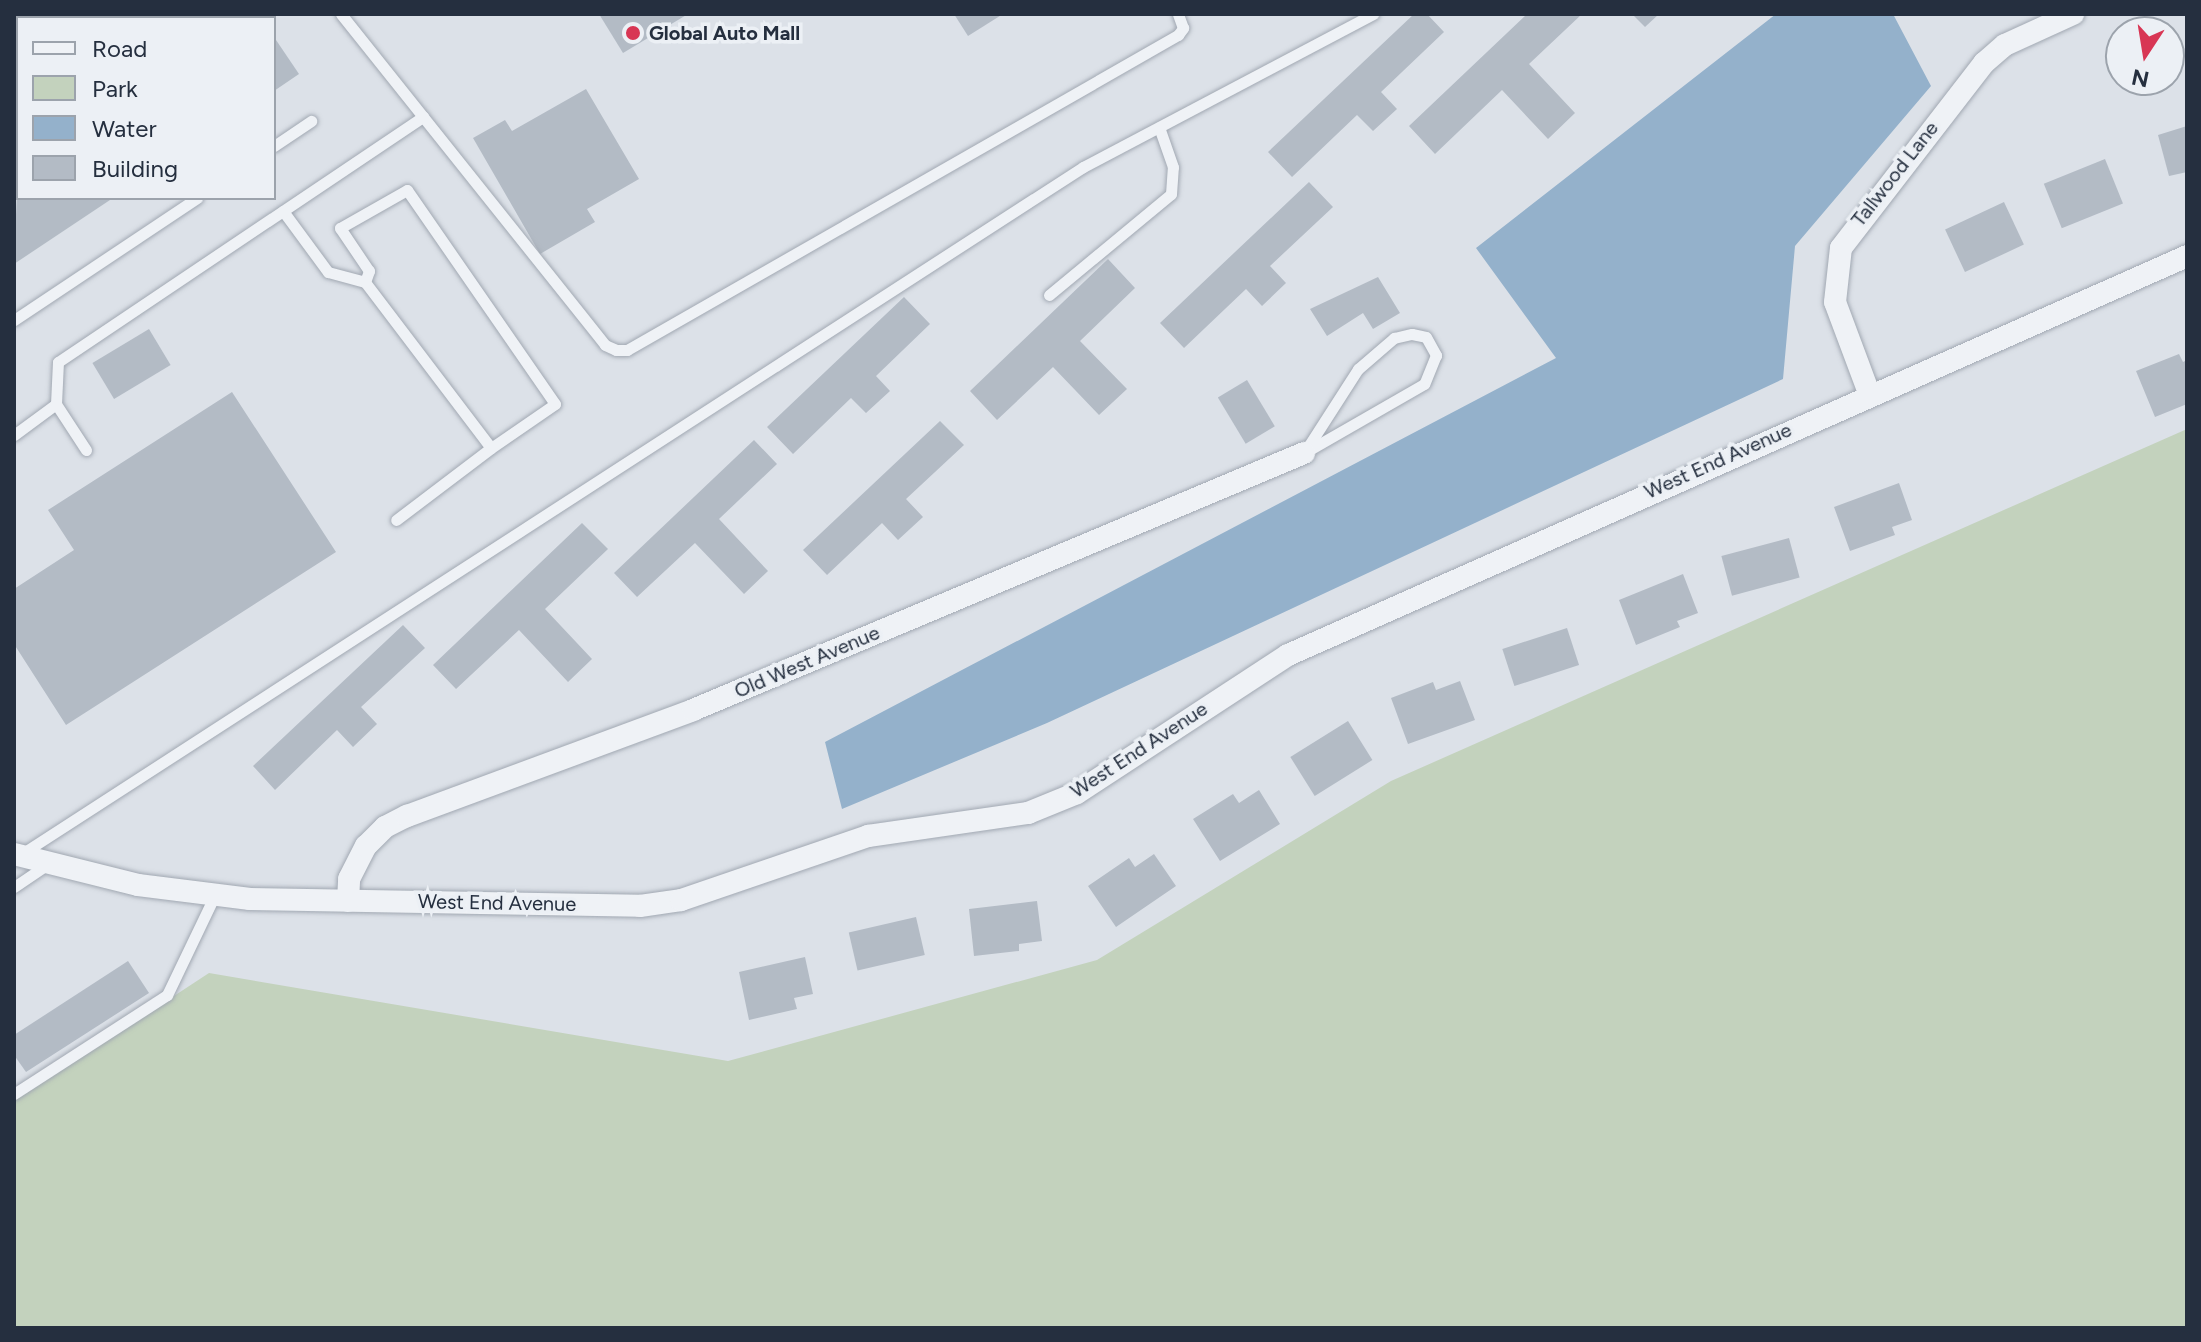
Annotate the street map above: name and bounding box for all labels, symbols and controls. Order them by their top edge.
legend [16,16,276,200]
north arrow [2105,16,2185,96]
place label: Global Auto Mall [649,21,800,45]
marker: Global Auto Mall [624,24,642,42]
text: Road [92,34,147,63]
text: N [2129,63,2151,93]
text: Park [92,74,138,103]
text: Water [92,114,157,143]
street label: Tallwood Lane [1847,117,1943,231]
text: Building [92,154,178,183]
street label: West End Avenue [1641,418,1795,504]
street label: Old West Avenue [731,621,883,703]
street label: West End Avenue [1066,697,1212,803]
street label: West End Avenue [418,890,576,916]

